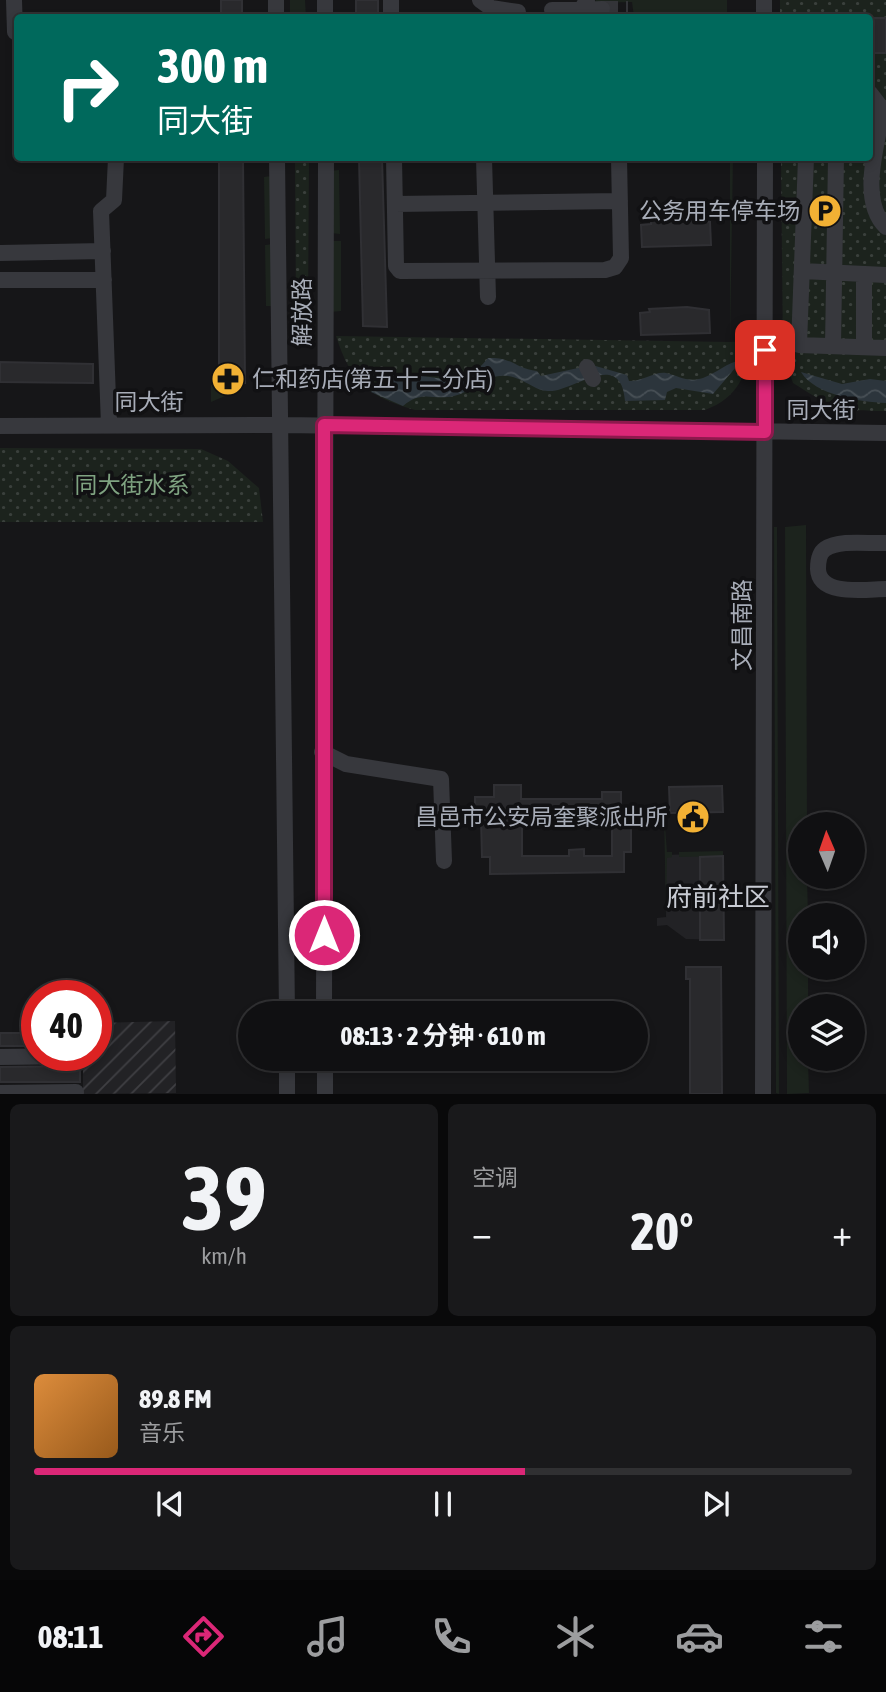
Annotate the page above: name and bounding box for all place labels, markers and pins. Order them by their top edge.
parking icon: 公务用车停车场 [806,192,844,230]
place label: 公务用车停车场 [639,198,800,224]
pin [735,320,795,380]
pharmacy icon: 仁和药店(第五十二分店) [209,360,247,398]
place label: 仁和药店(第五十二分店) [252,366,493,392]
public building icon: 昌邑市公安局奎聚派出所 [674,798,712,836]
place label: 昌邑市公安局奎聚派出所 [415,804,668,830]

